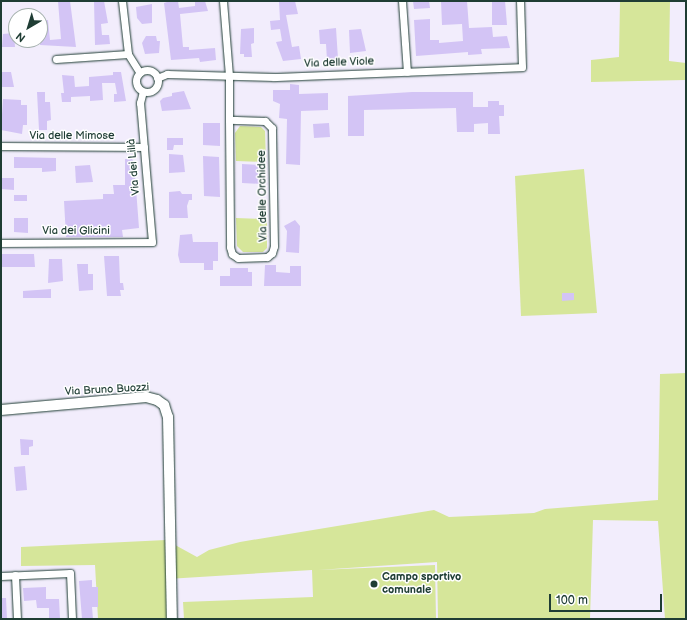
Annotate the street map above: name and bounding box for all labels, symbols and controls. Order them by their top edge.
north arrow [8,8,48,48]
text: N [14,29,28,45]
street label: Via delle Viole [304,55,374,71]
street label: Via delle Mimose [29,129,115,143]
street label: Via dei Lillà [125,138,143,196]
street label: Via delle Orchidee [256,150,270,242]
street label: Via dei Glicini [42,224,110,238]
street label: Via Bruno Buozzi [64,381,150,399]
place label: Campo sportivo comunale [382,571,461,597]
marker: Campo sportivo comunale [369,579,379,589]
scale bar [551,586,664,612]
text: 100 m [556,593,588,608]

